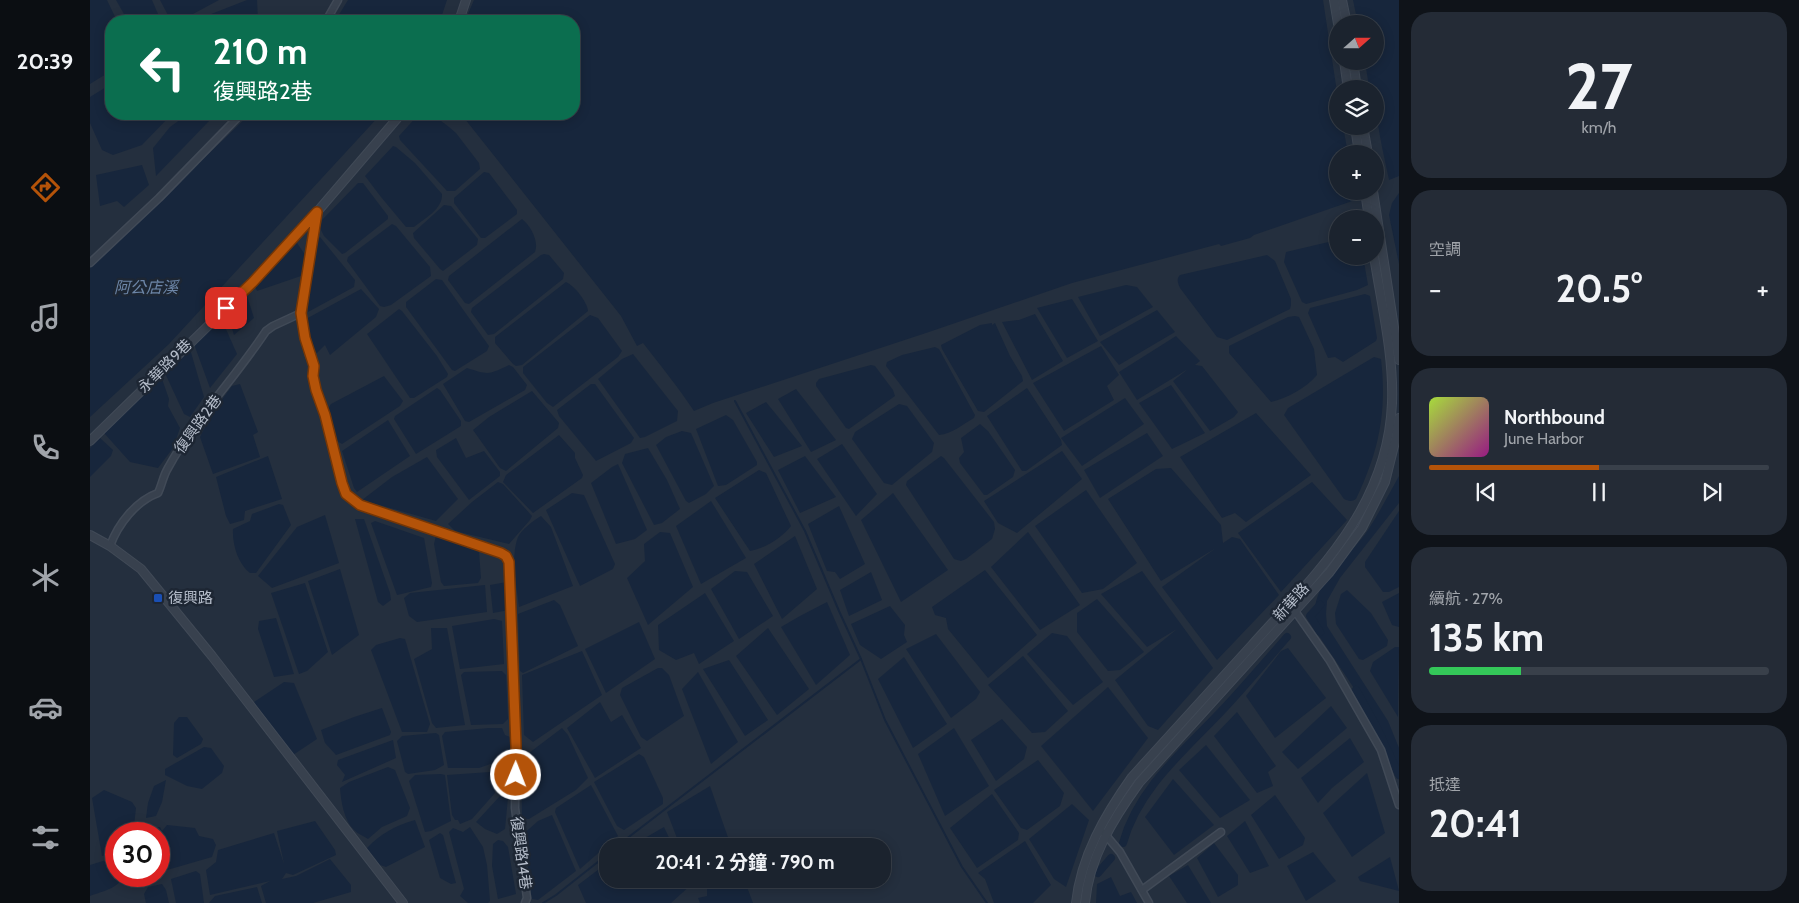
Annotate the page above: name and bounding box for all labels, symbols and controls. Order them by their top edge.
north arrow [1329,15,1384,70]
map controls [1329,15,1384,265]
text: 210 m [213,30,307,73]
icon: left [130,35,195,100]
text: 27 [1565,46,1633,125]
text: 20:39 [17,48,73,75]
text: 復興路2巷 [213,78,313,105]
button: layers [1329,80,1384,135]
text: km/h [1581,118,1617,137]
button: + [1329,145,1384,200]
icon: directions [28,170,63,205]
button: − [1329,210,1384,265]
text: 空調 [1429,240,1461,259]
text: 20.5° [1556,265,1642,312]
text: − [1429,272,1441,306]
text: + [1757,272,1769,306]
water label: 阿公店溪 [114,278,180,297]
pin [205,287,247,329]
icon: arrive [212,294,240,322]
icon: music [28,300,63,335]
street label: 永華路9巷 [134,335,196,397]
street label: 復興路2巷 [171,391,225,457]
text: Northbound [1504,406,1605,429]
text: June Harbor [1504,429,1584,448]
icon: phone [28,430,63,465]
icon: previous [1472,478,1500,506]
icon: pause [1585,478,1613,506]
icon: next [1698,478,1726,506]
icon: climate [28,560,63,595]
street label: 新華路 [1269,579,1313,625]
place label: 復興路 [168,589,213,607]
text: 續航 · 27% [1429,589,1503,608]
marker: 復興路 [152,592,164,604]
text: 135 km [1429,614,1544,661]
icon: car [28,690,63,725]
position arrow [489,748,541,800]
text: 抵達 [1429,775,1461,794]
text: 20:41 [1429,800,1522,847]
street label: 復興路14巷 [507,815,535,891]
icon: filters [28,820,63,855]
speed limit sign: 30 [105,822,170,887]
text: 20:41 · 2 分鐘 · 790 m [655,851,835,874]

